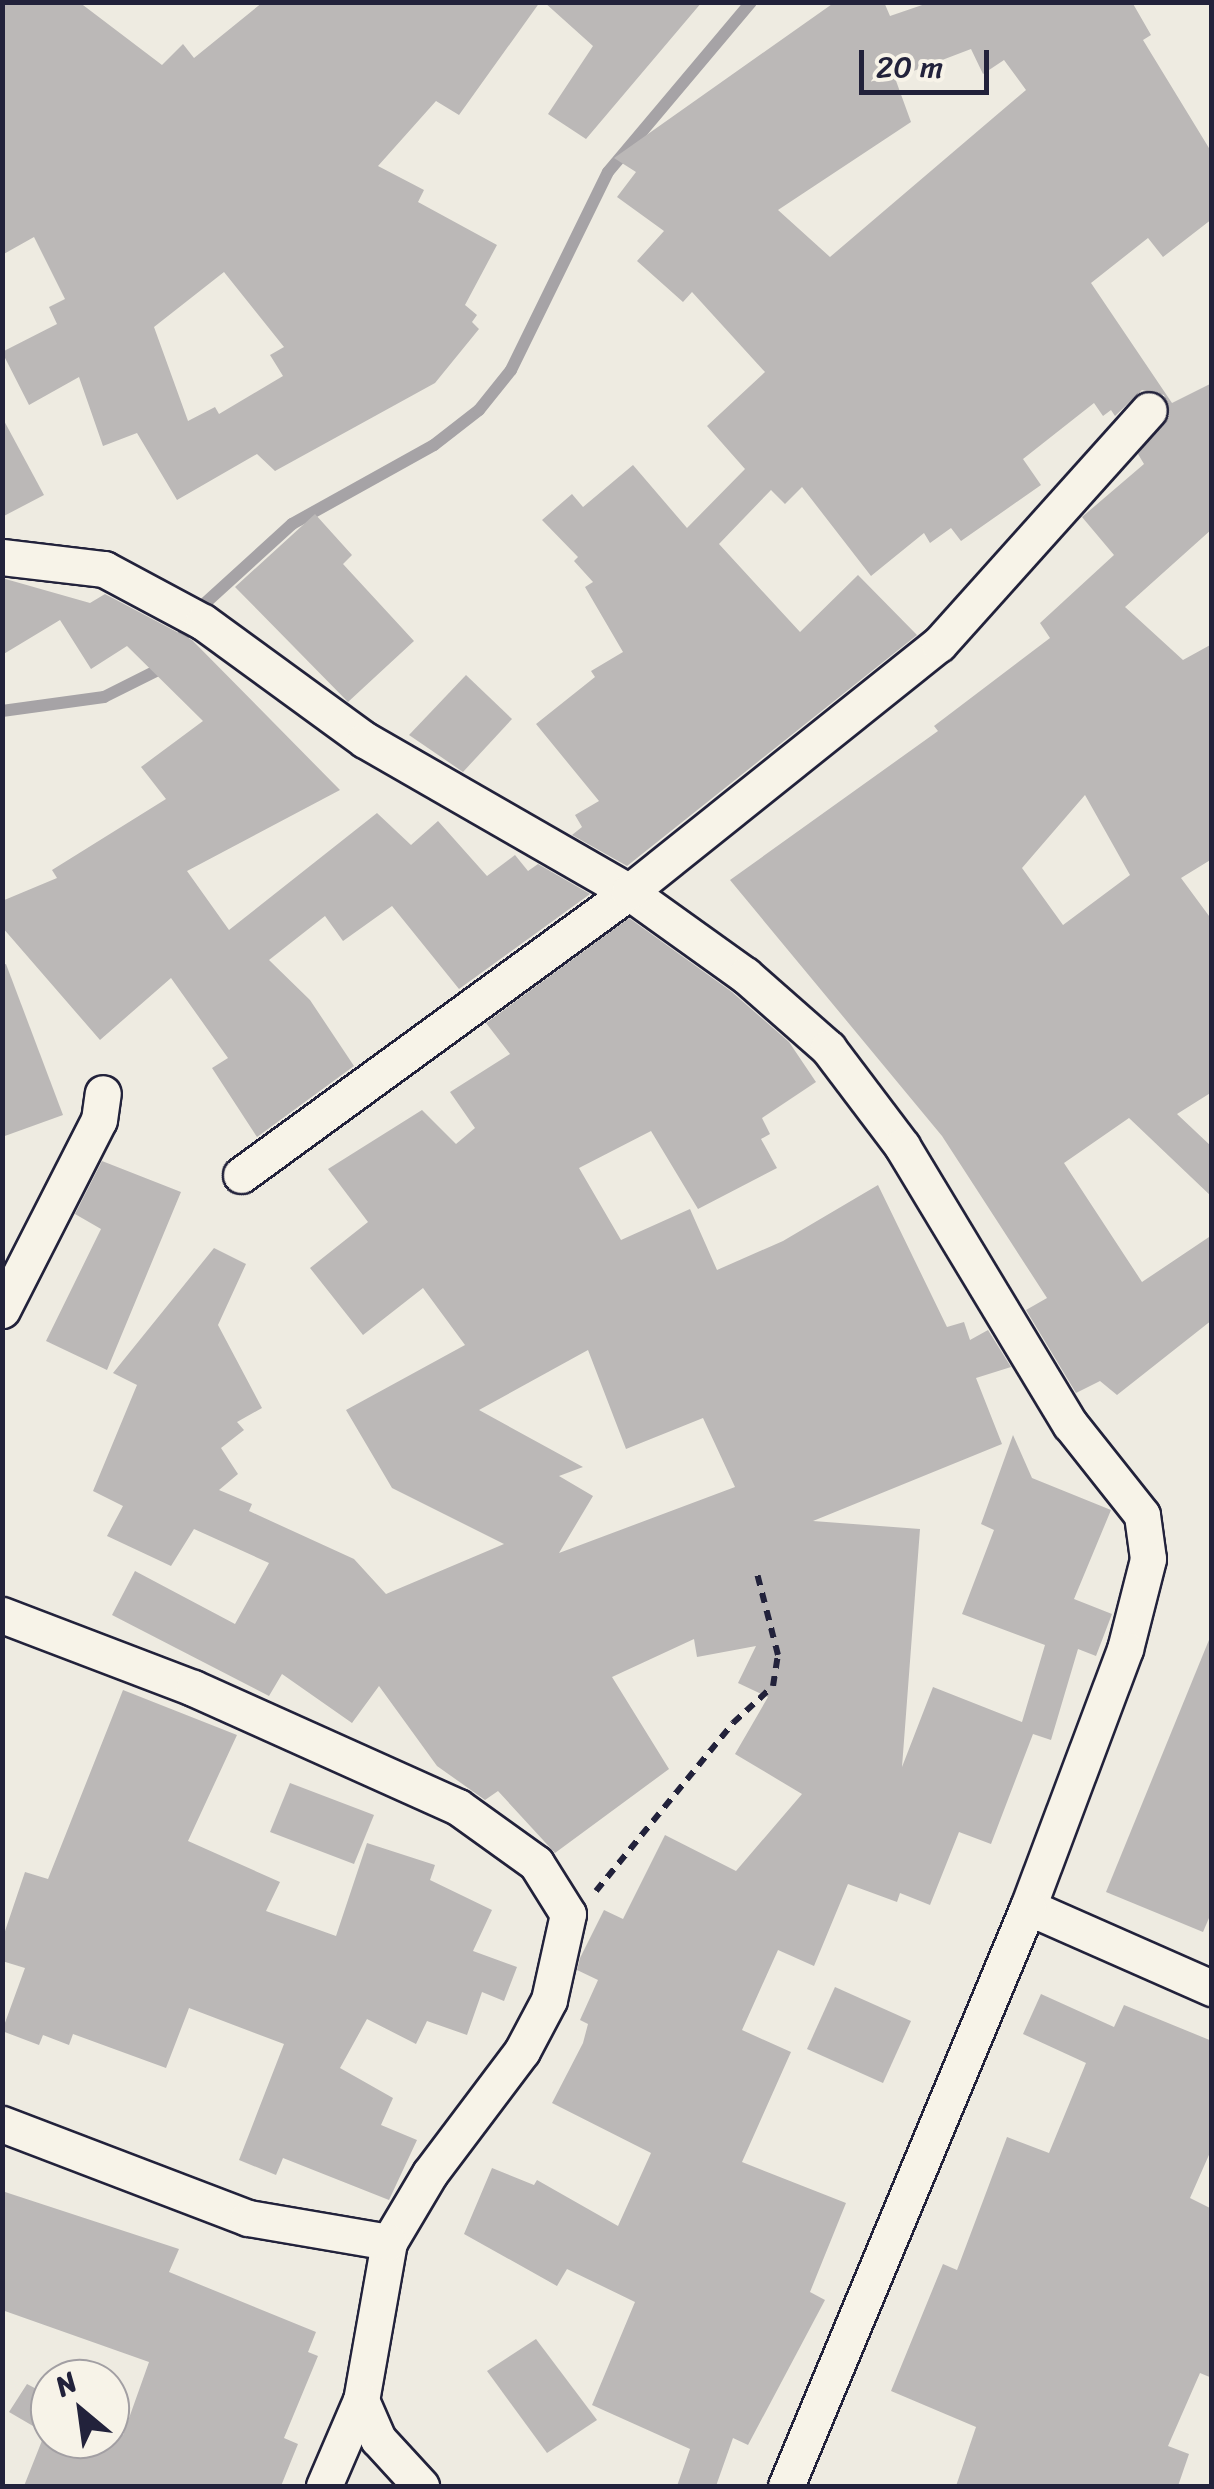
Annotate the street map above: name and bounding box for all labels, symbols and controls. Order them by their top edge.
scale bar [864,30,994,92]
text: 20 m [876,40,943,94]
text: N [46,2358,87,2410]
north arrow [30,2359,130,2459]

